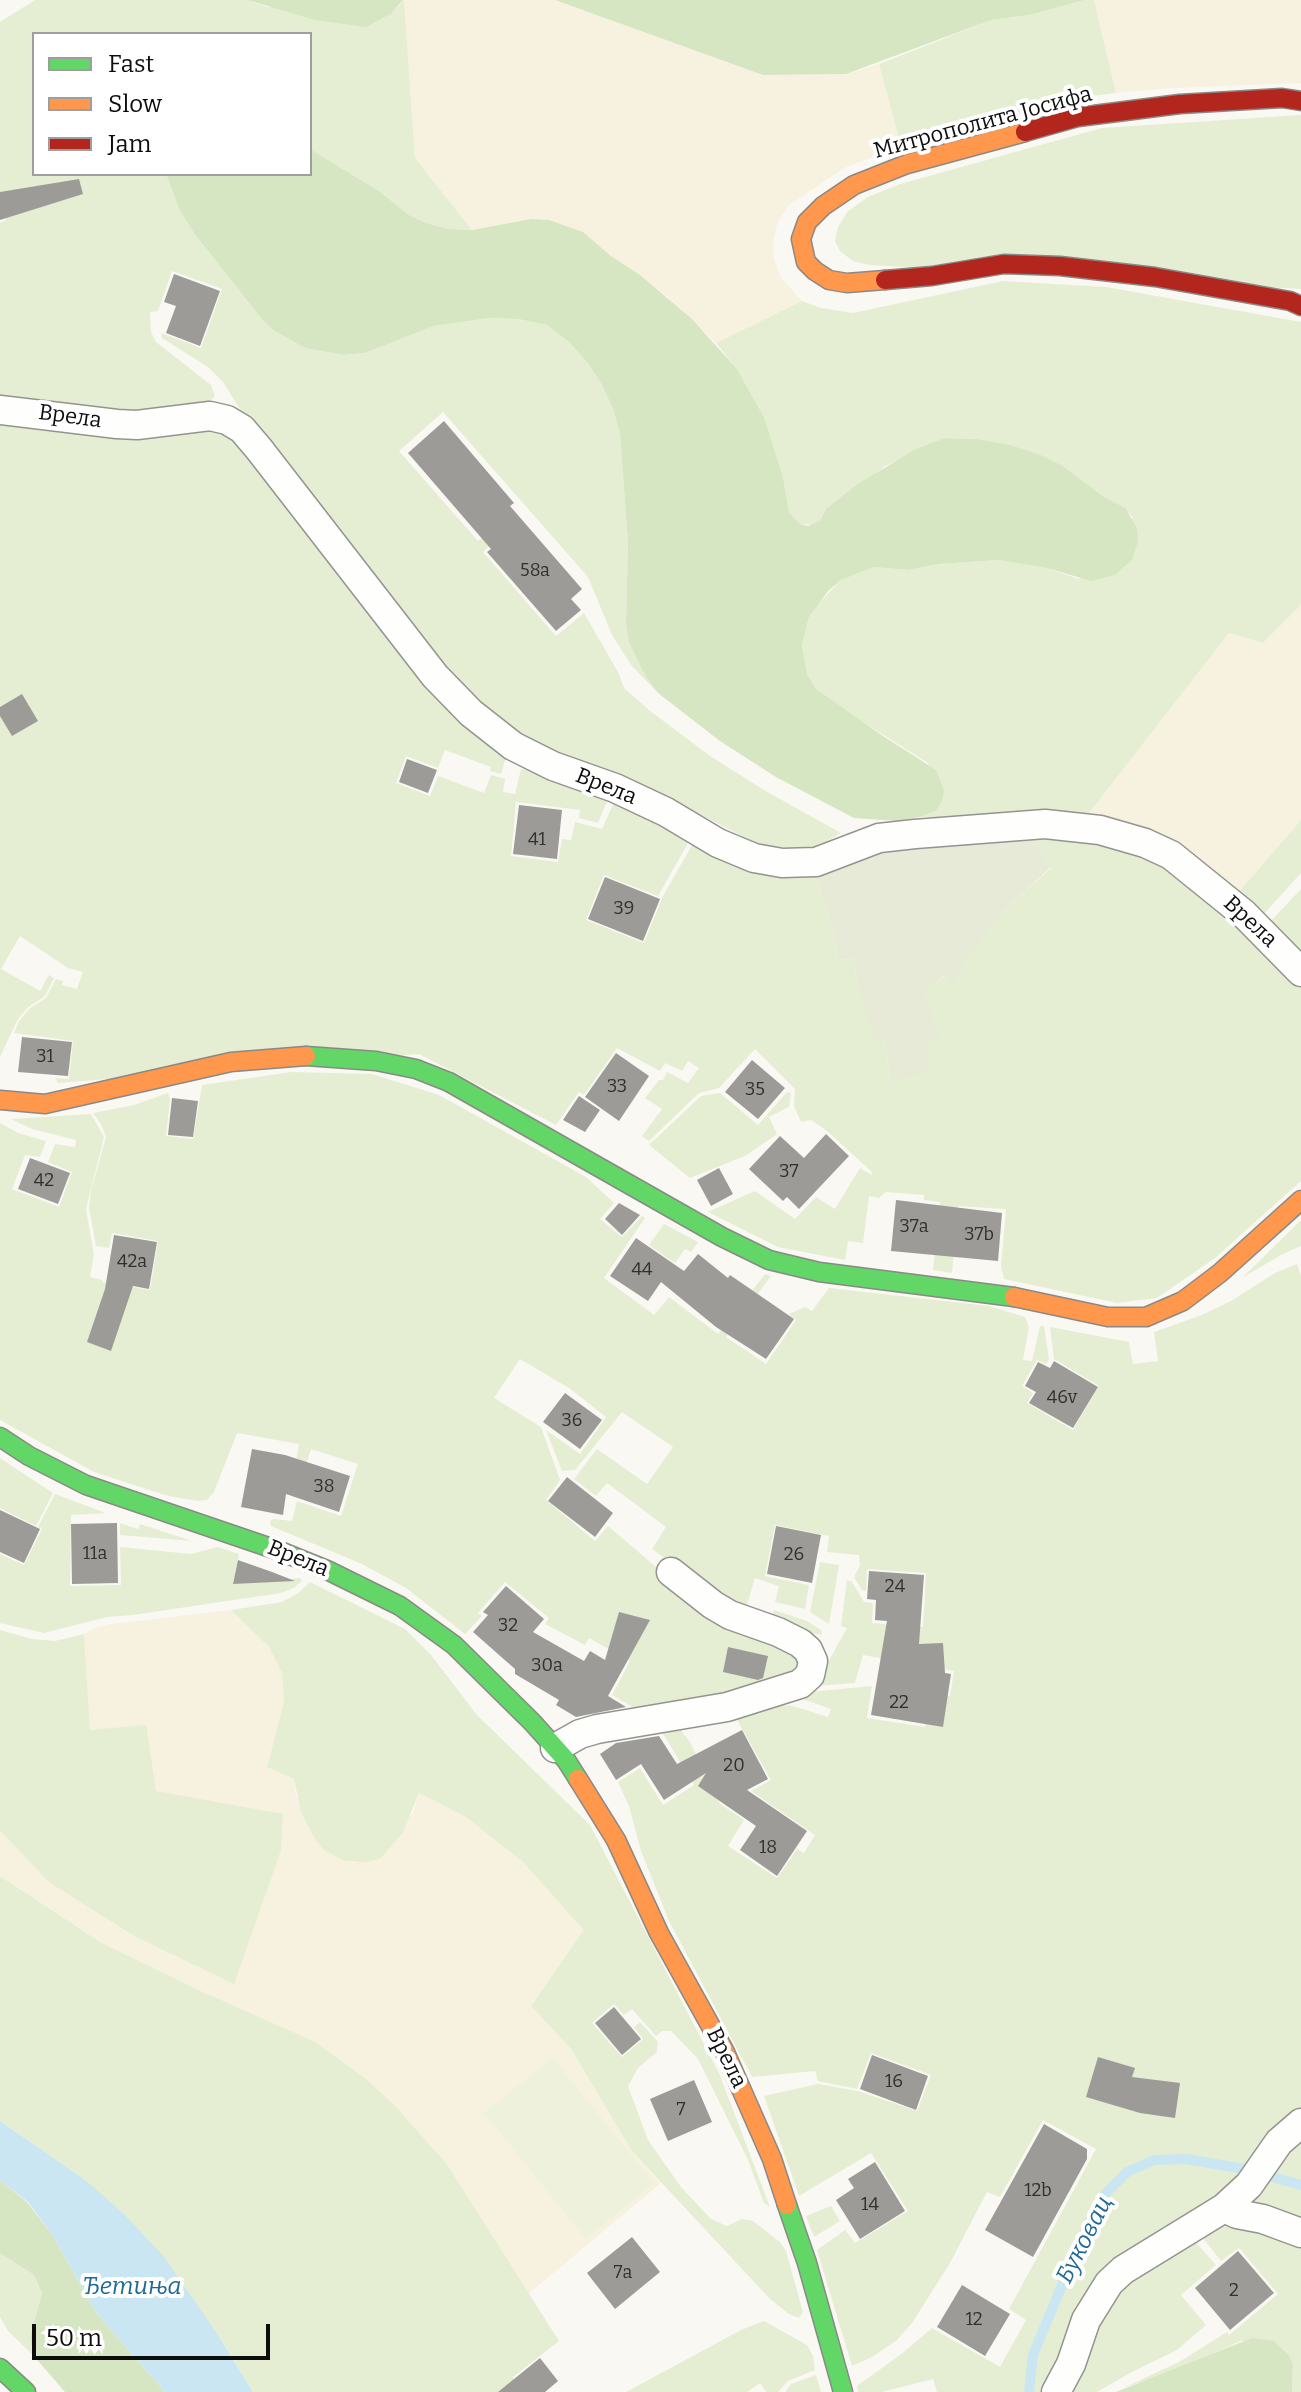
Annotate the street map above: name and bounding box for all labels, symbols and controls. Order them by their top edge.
legend [32,32,312,176]
text: Fast [108,50,154,78]
street label: Митрополита Јосифа [871,81,1095,165]
text: Slow [108,90,162,118]
text: Jam [108,130,151,158]
street label: Врела [37,400,103,434]
house number: 58a [520,560,550,582]
street label: Врела [572,763,640,811]
house number: 41 [528,829,546,851]
street label: Врела [1218,891,1282,953]
house number: 39 [614,898,634,920]
house number: 31 [36,1046,54,1068]
house number: 33 [607,1076,627,1098]
house number: 35 [745,1079,765,1101]
house number: 37 [779,1161,799,1183]
house number: 42 [34,1170,54,1192]
house number: 37a [899,1216,929,1238]
house number: 37b [964,1224,994,1246]
house number: 42a [117,1251,147,1273]
house number: 44 [631,1259,653,1281]
house number: 46v [1047,1387,1077,1409]
house number: 36 [562,1410,582,1432]
house number: 38 [313,1476,335,1498]
street label: Врела [264,1535,332,1583]
house number: 11a [83,1543,107,1565]
house number: 26 [784,1544,804,1566]
house number: 24 [885,1576,905,1598]
house number: 32 [498,1615,518,1637]
house number: 30a [531,1655,563,1677]
house number: 22 [889,1692,909,1714]
house number: 20 [723,1755,745,1777]
house number: 18 [759,1837,777,1859]
street label: Врела [700,2024,752,2092]
house number: 16 [885,2071,903,2093]
house number: 7 [676,2099,686,2121]
house number: 12b [1024,2180,1052,2202]
water label: Буковац [1051,2191,1119,2289]
house number: 14 [861,2194,879,2216]
house number: 7a [614,2262,632,2284]
water label: Ђетиња [83,2273,181,2301]
house number: 2 [1229,2280,1239,2302]
scale bar [36,2308,274,2358]
house number: 12 [965,2309,983,2331]
text: 50 m [46,2324,102,2352]

